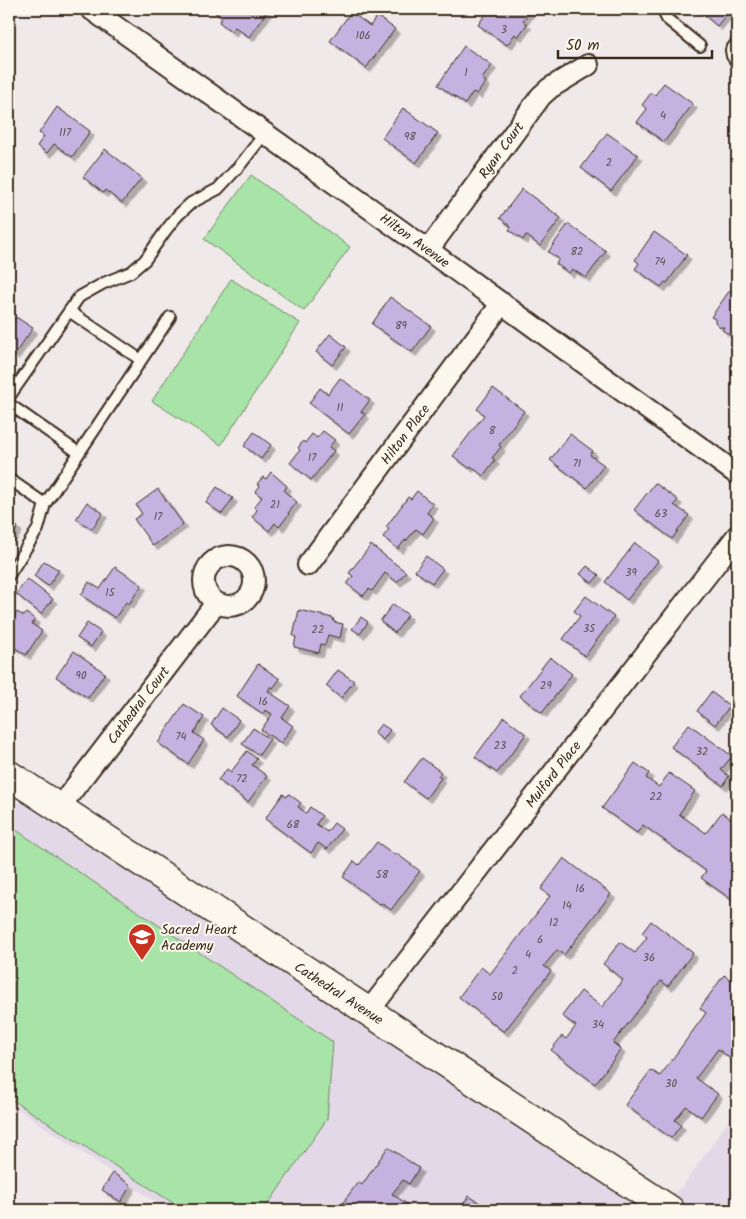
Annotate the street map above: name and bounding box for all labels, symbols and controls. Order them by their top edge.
house number: 3 [501,21,507,39]
house number: 106 [355,27,371,45]
scale bar [558,28,712,60]
text: 50 m [566,34,600,58]
house number: 1 [464,64,468,82]
house number: 4 [660,107,666,125]
street label: Ryan Court [474,117,530,184]
house number: 117 [59,124,72,142]
house number: 98 [404,128,416,146]
house number: 2 [606,154,612,172]
street label: Hilton Avenue [375,208,455,274]
house number: 82 [570,243,584,261]
house number: 74 [654,253,666,271]
house number: 89 [395,317,408,335]
house number: 11 [337,399,343,417]
street label: Hilton Place [376,399,436,470]
house number: 8 [489,422,496,440]
house number: 17 [308,449,317,467]
house number: 71 [573,455,581,473]
house number: 21 [270,496,280,514]
house number: 63 [655,505,667,523]
house number: 17 [154,508,163,526]
house number: 39 [625,564,637,582]
house number: 15 [105,584,116,602]
house number: 35 [583,620,596,638]
house number: 22 [312,621,324,639]
street label: Cathedral Court [102,661,176,749]
house number: 90 [76,667,87,685]
house number: 29 [540,677,553,695]
house number: 16 [258,693,268,711]
house number: 74 [175,728,187,746]
street label: Mulford Place [520,736,588,813]
house number: 23 [494,737,506,755]
house number: 32 [696,743,708,761]
house number: 72 [236,770,248,788]
house number: 22 [650,788,662,806]
house number: 68 [287,816,300,834]
house number: 58 [376,866,389,884]
house number: 16 [575,880,585,898]
house number: 14 [562,897,572,915]
house number: 12 [549,914,559,932]
place label: Sacred Heart Academy [161,919,238,957]
school or university icon: Sacred Heart Academy [127,922,157,961]
house number: 6 [537,931,543,949]
house number: 4 [525,946,531,964]
house number: 36 [643,949,655,967]
street label: Cathedral Avenue [289,957,388,1031]
house number: 2 [512,962,518,980]
house number: 50 [491,988,503,1006]
house number: 34 [592,1016,604,1034]
house number: 30 [665,1075,677,1093]

